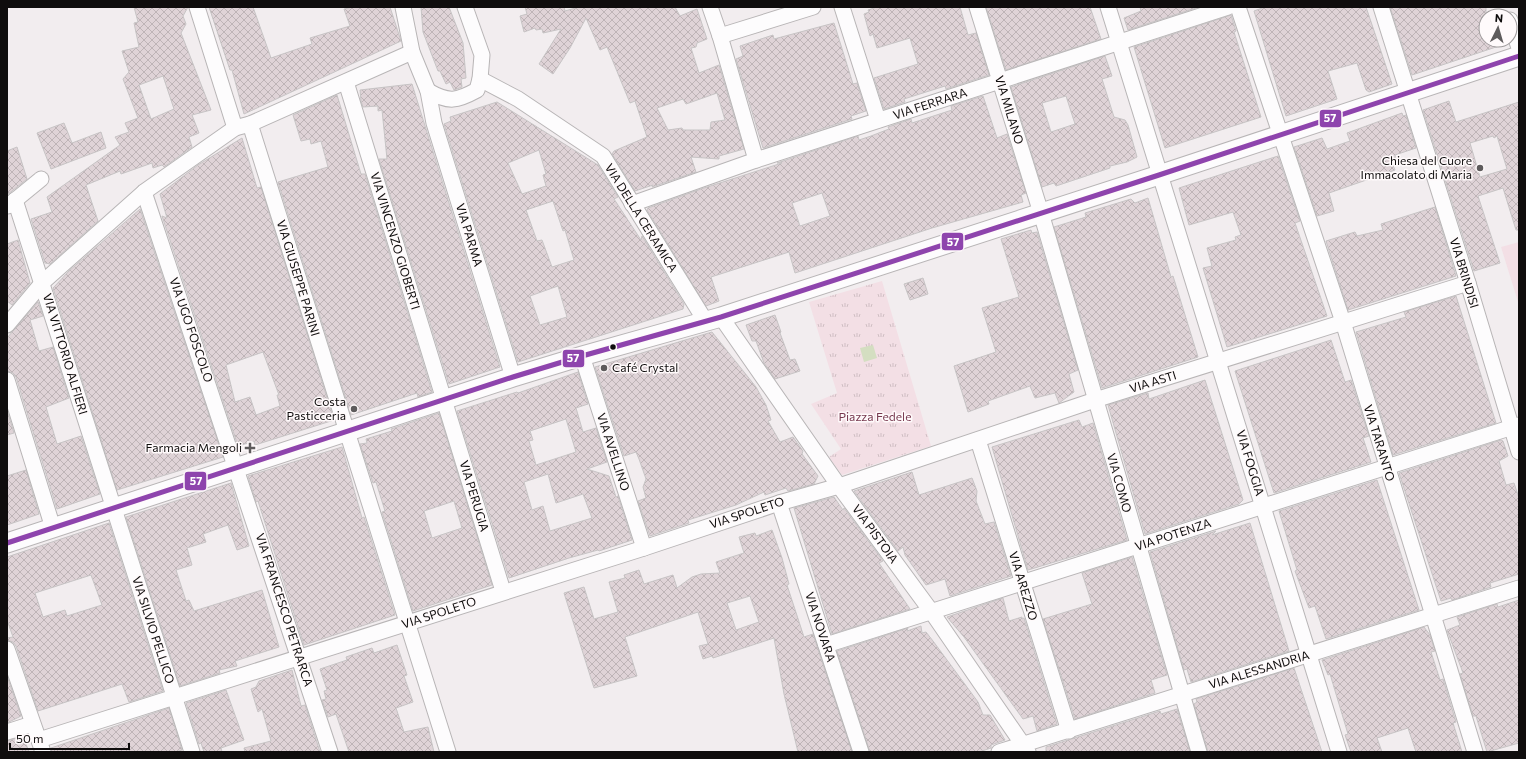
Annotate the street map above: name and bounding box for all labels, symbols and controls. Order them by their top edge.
north arrow [1478,8,1518,48]
text: N [1494,11,1504,24]
street label: VIA MILANO [993,74,1027,146]
street label: VIA FERRARA [891,85,968,122]
line badge: 57 [1319,109,1342,128]
text: 57 [1324,111,1336,124]
place label: Chiesa del Cuore Immacolato di Maria [1361,153,1472,181]
street label: VIA DELLA CERAMICA [603,161,681,274]
marker: Chiesa del Cuore Immacolato di Maria [1475,163,1485,173]
street label: VIA VINCENZO GIOBERTI [368,170,424,311]
street label: VIA PARMA [454,201,486,268]
street label: VIA GIUSEPPE PARINI [275,218,323,337]
line badge: 57 [941,232,964,251]
text: 57 [947,235,959,248]
street label: VIA BRINDISI [1448,236,1482,310]
street label: VIA UGO FOSCOLO [167,275,217,384]
street label: VIA VITTORIO ALFIERI [41,291,91,416]
unlabelled marker [608,342,618,352]
line badge: 57 [562,349,585,368]
text: 57 [567,351,579,364]
place label: Café Crystal [612,360,678,374]
marker: Café Crystal [599,363,609,373]
street label: VIA ASTI [1128,367,1178,395]
place label: Costa Pasticceria [286,394,346,422]
street label: VIA TARANTO [1362,403,1398,483]
marker: Costa Pasticceria [349,404,359,414]
park label: Piazza Fedele [839,409,911,423]
street label: VIA AVELLINO [595,411,633,492]
street label: VIA FOGGIA [1234,428,1268,497]
place label: Farmacia Mengoli [146,440,242,454]
marker: Farmacia Mengoli [245,443,255,453]
street label: VIA COMO [1105,451,1135,514]
street label: VIA PERUGIA [457,458,492,533]
line badge: 57 [184,471,207,491]
text: 57 [190,474,202,487]
street label: VIA SPOLETO [708,493,786,531]
street label: VIA PISTOIA [850,502,902,565]
street label: VIA POTENZA [1133,515,1213,553]
street label: VIA FRANCESCO PETRARCA [254,531,316,688]
street label: VIA AREZZO [1007,550,1041,622]
street label: VIA SILVIO PELLICO [130,574,178,685]
street label: VIA NOVARA [803,590,839,663]
street label: VIA SPOLETO [400,593,478,631]
street label: VIA ALESSANDRIA [1207,647,1311,691]
scale bar [10,725,129,751]
text: 50 m [16,731,44,745]

